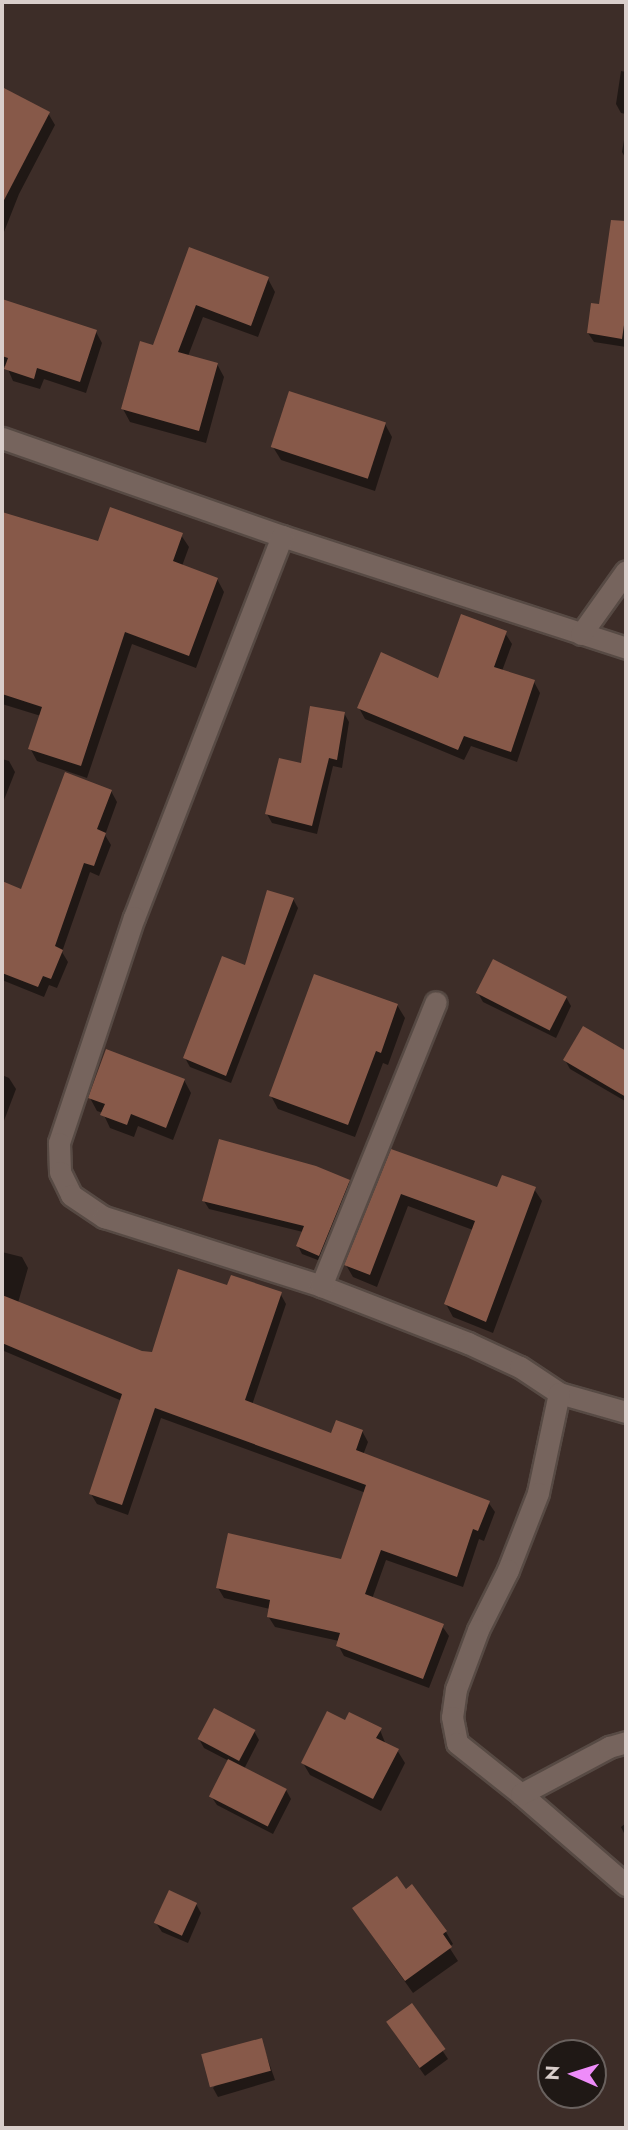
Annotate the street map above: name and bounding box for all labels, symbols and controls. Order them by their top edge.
north arrow [537,2039,607,2109]
text: N [539,2065,566,2081]

